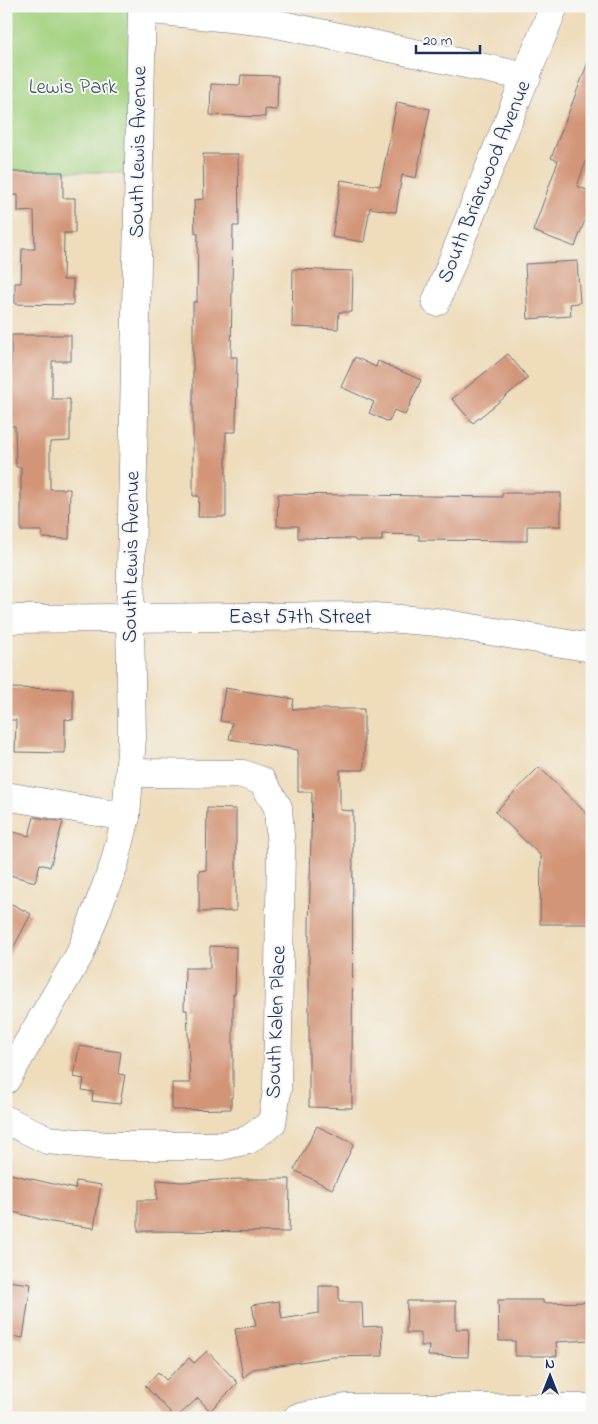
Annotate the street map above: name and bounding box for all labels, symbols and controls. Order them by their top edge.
scale bar [416,22,479,54]
text: 20 m [423,30,453,52]
street label: South Lewis Avenue [123,65,156,238]
park label: Lewis Park [29,73,118,103]
street label: South Briarwood Avenue [431,76,540,288]
street label: South Lewis Avenue [116,470,149,643]
street label: East 57th Street [229,603,371,633]
street label: South Kalen Place [259,944,295,1099]
north arrow [526,1352,576,1402]
text: N [545,1354,555,1375]

